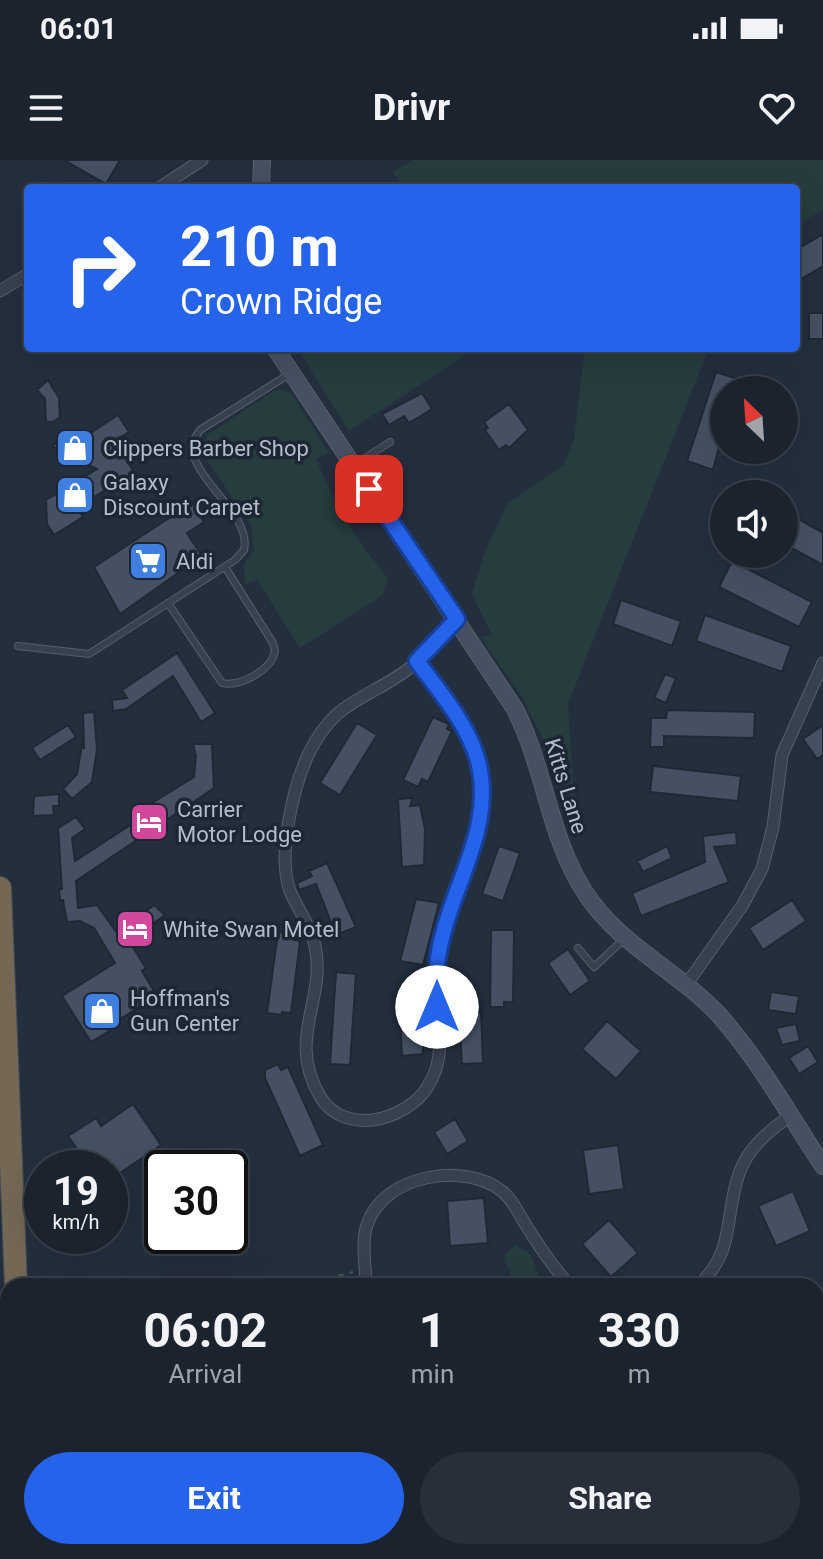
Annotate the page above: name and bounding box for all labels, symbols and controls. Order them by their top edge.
text: 06:01 [40,11,117,46]
icon: menu [24,86,68,130]
icon: heart [755,86,799,130]
text: Drivr [373,87,450,129]
text: 210 m [180,214,339,280]
icon: right [48,216,152,320]
text: Crown Ridge [180,281,382,323]
north arrow [710,376,798,464]
map controls [710,376,798,568]
shop icon: Clippers Barber Shop [54,427,96,469]
place label: Clippers Barber Shop [103,436,309,461]
pin [335,455,403,523]
icon: arrive [347,467,391,511]
place label: Galaxy Discount Carpet [103,470,260,520]
shop icon: Galaxy Discount Carpet [54,474,96,516]
button: sound [710,480,798,568]
supermarket icon: Aldi [127,540,169,582]
place label: Aldi [176,549,213,574]
street label: Kitts Lane [540,735,592,837]
place label: Carrier Motor Lodge [177,797,302,847]
hotel icon: Carrier Motor Lodge [128,801,170,843]
hotel icon: White Swan Motel [114,908,156,950]
place label: White Swan Motel [163,917,339,942]
position arrow [395,965,479,1049]
place label: Hoffman's Gun Center [130,986,240,1036]
shop icon: Hoffman's Gun Center [81,990,123,1032]
speed limit sign: 30 [144,1150,248,1254]
text: 19 [53,1168,99,1215]
text: km/h [53,1210,99,1234]
text: 06:02 [144,1302,267,1359]
text: 1 [419,1302,446,1359]
text: 330 [598,1302,680,1359]
text: Arrival [169,1359,242,1389]
text: min [411,1359,454,1389]
text: m [628,1359,651,1389]
button: Exit [24,1452,404,1544]
button: Share [420,1452,800,1544]

